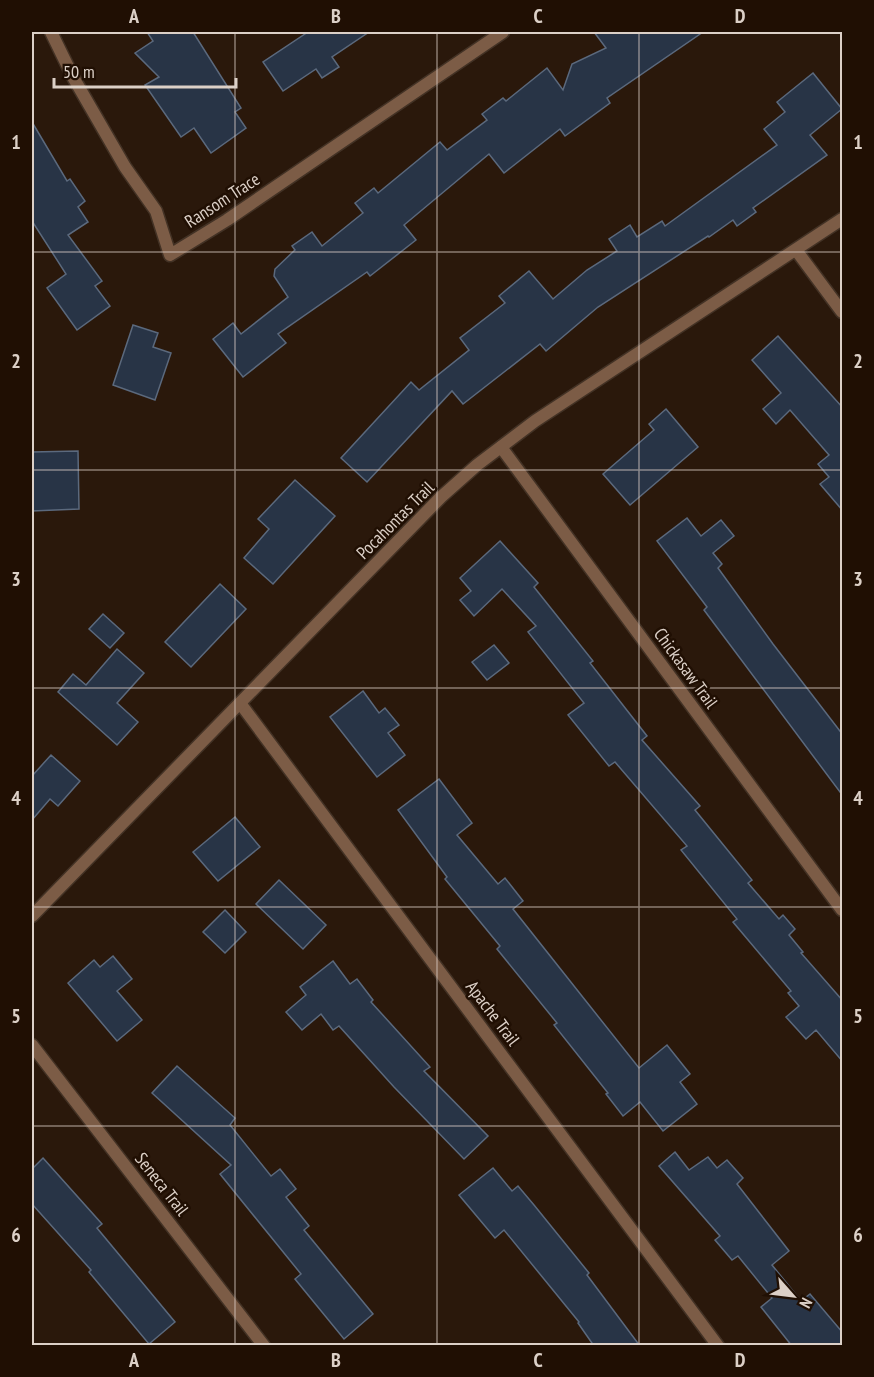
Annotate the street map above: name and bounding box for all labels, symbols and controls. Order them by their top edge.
text: A [128,3,140,29]
text: B [331,3,341,29]
text: C [533,3,543,29]
text: D [735,3,746,29]
scale bar [54,51,236,89]
text: 50 m [63,60,95,83]
text: 1 [11,129,21,155]
text: 1 [853,129,863,155]
street label: Ransom Trace [180,167,264,233]
text: 2 [11,348,21,374]
text: 2 [853,348,863,374]
street label: Pocahontas Trail [351,476,439,564]
text: 3 [11,566,21,592]
text: 3 [853,566,863,592]
street label: Chickasaw Trail [649,623,723,714]
text: 4 [11,785,21,811]
text: 4 [853,785,863,811]
street label: Apache Trail [461,976,525,1051]
text: 5 [11,1003,21,1029]
text: 5 [853,1003,863,1029]
street label: Seneca Trail [130,1148,194,1221]
text: 6 [11,1222,21,1248]
text: 6 [853,1222,863,1248]
north arrow [763,1266,823,1326]
text: N [795,1295,817,1312]
text: A [128,1347,140,1373]
text: B [331,1347,341,1373]
text: C [533,1347,543,1373]
text: D [735,1347,746,1373]

